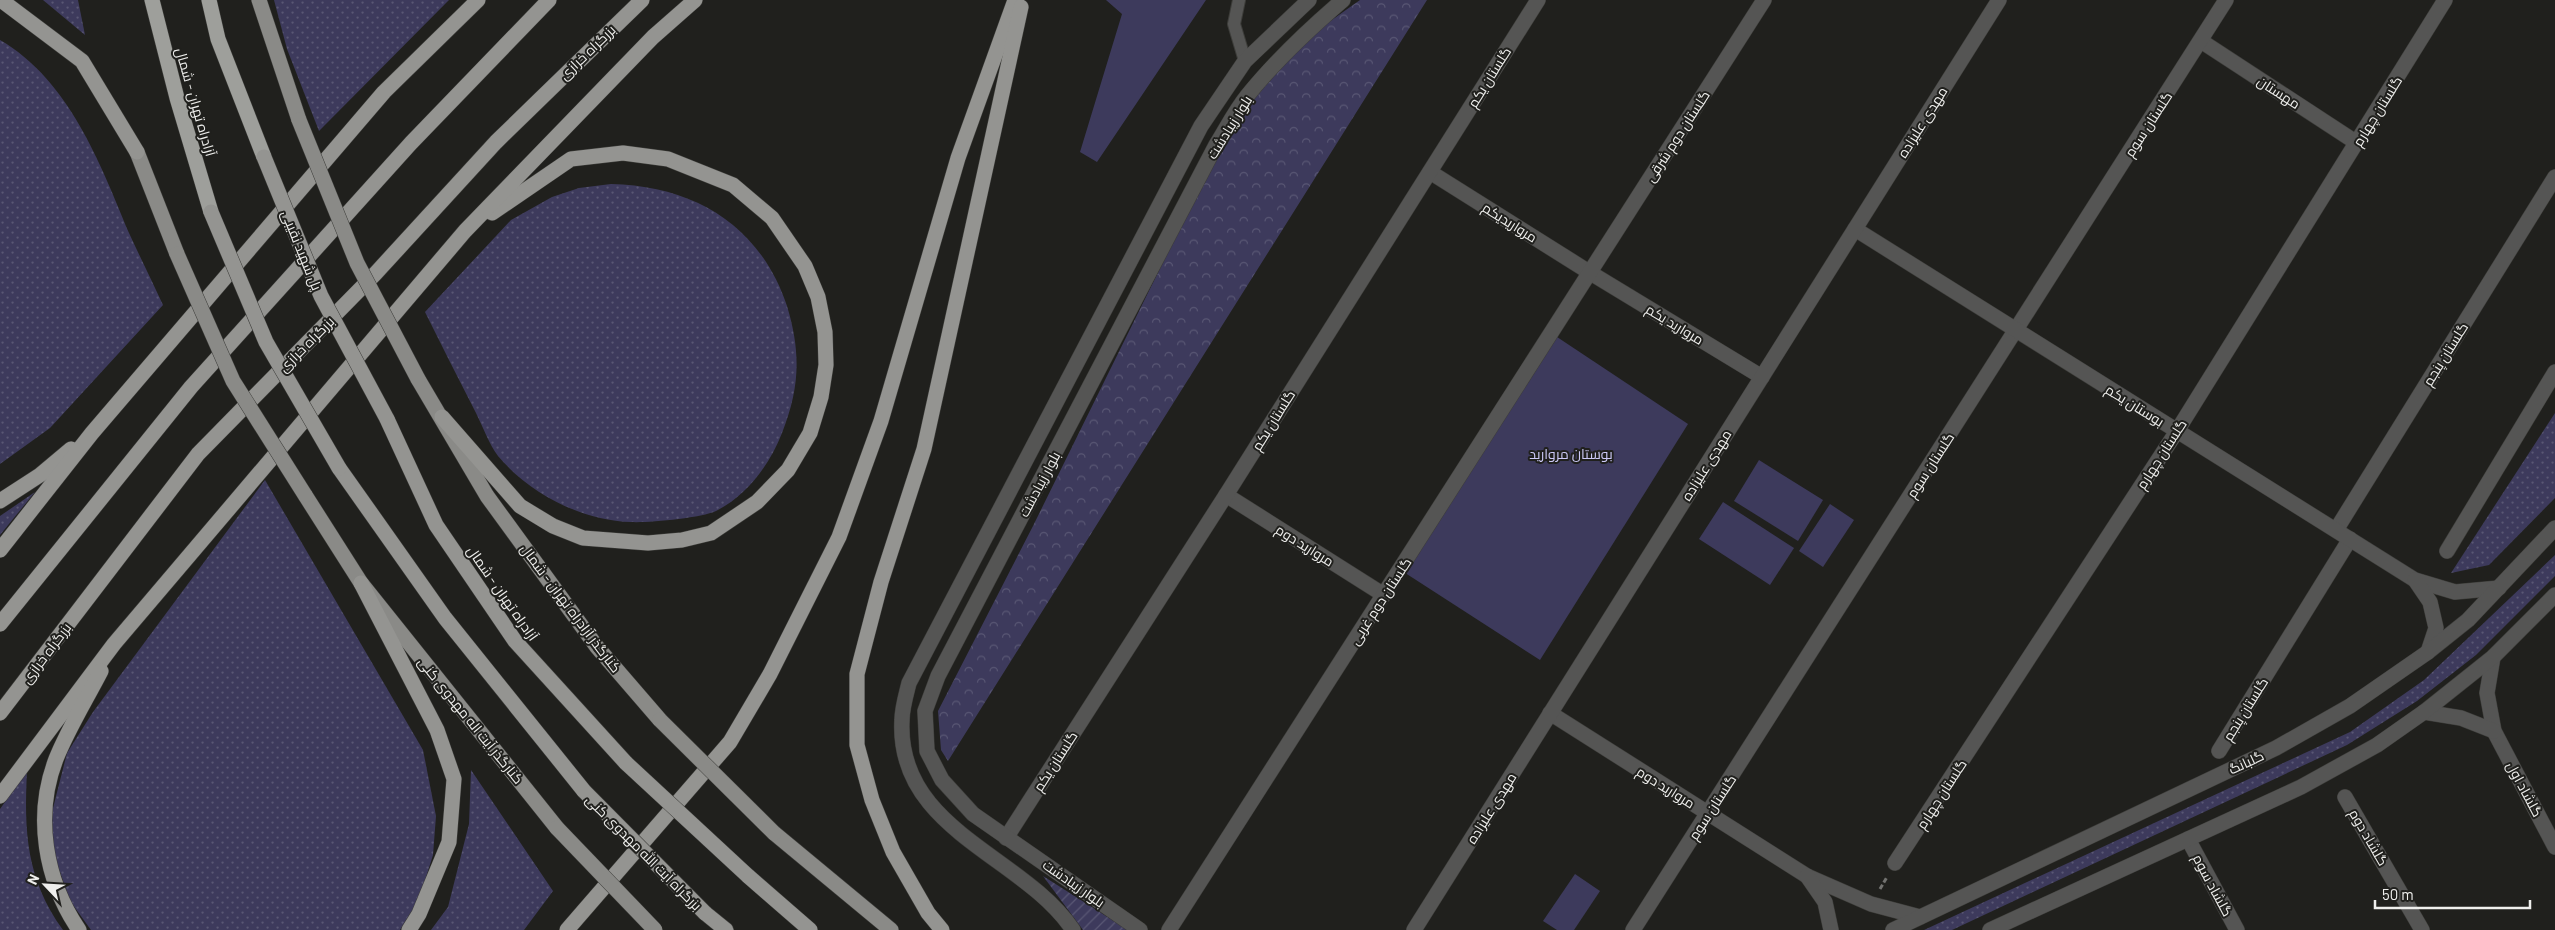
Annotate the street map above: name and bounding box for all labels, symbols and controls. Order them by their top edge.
street label: بزرگراه خرازی [555,21,619,83]
street label: گلستان یکم [1464,44,1516,112]
street label: آزادراه تهران - شمال [171,46,220,159]
street label: مهستان [2254,72,2304,112]
street label: گلستان چهارم [2349,73,2407,150]
street label: مهدی علیزاده [1893,83,1951,161]
street label: گلستان دوم شرقی [1641,87,1715,186]
street label: گلستان سوم [2121,88,2177,161]
street label: بلوار زیبادشت [1203,92,1255,162]
street label: مرواریدیکم [1478,198,1541,247]
street label: پل شهید نقیبی [276,207,326,294]
street label: مروارید یکم [1642,300,1707,350]
street label: بزرگراه خرازی [275,313,337,375]
street label: گلستان پنجم [2419,319,2473,390]
street label: بوستان یکم [2101,380,2167,431]
street label: گلستان یکم [1248,387,1300,455]
street label: گلستان چهارم [2132,416,2192,493]
street label: مهدی علیزاده [1677,426,1735,504]
street label: گلستان سوم [1903,429,1959,502]
park label: بوستان مروارید [1529,445,1613,462]
street label: بلوار زیبادشت [1015,448,1063,520]
street label: مروارید دوم [1272,520,1337,571]
street label: کنارگذر آزادراه تهران - شمال [516,540,625,676]
street label: آزادراه تهران - شمال [463,542,542,645]
street label: گلستان دوم غربی [1345,554,1416,649]
street label: بزرگراه خرازی [18,619,74,687]
street label: کنارگذر آیت اله مهدوی کنی [415,653,527,787]
street label: گلستان پنجم [2219,674,2273,745]
street label: گلستان یکم [1029,728,1082,795]
street label: گلبانگ [2226,746,2266,778]
street label: گلستان چهارم [1912,756,1972,833]
street label: گلشاد اول [2502,758,2547,820]
street label: مروارید دوم [1633,762,1698,813]
street label: مهدی علیزاده [1462,769,1520,847]
street label: گلستان سوم [1685,771,1741,844]
street label: بزرگراه آیت الله مهدوی کنی [582,790,706,914]
street label: گلشاد دوم [2344,806,2392,869]
street label: گلشاد سوم [2188,851,2236,920]
street label: بلوار زیبادشت [1040,855,1108,911]
north arrow [20,860,70,910]
text: N [23,871,42,887]
scale bar [2375,878,2530,910]
text: 50 m [2382,885,2414,903]

